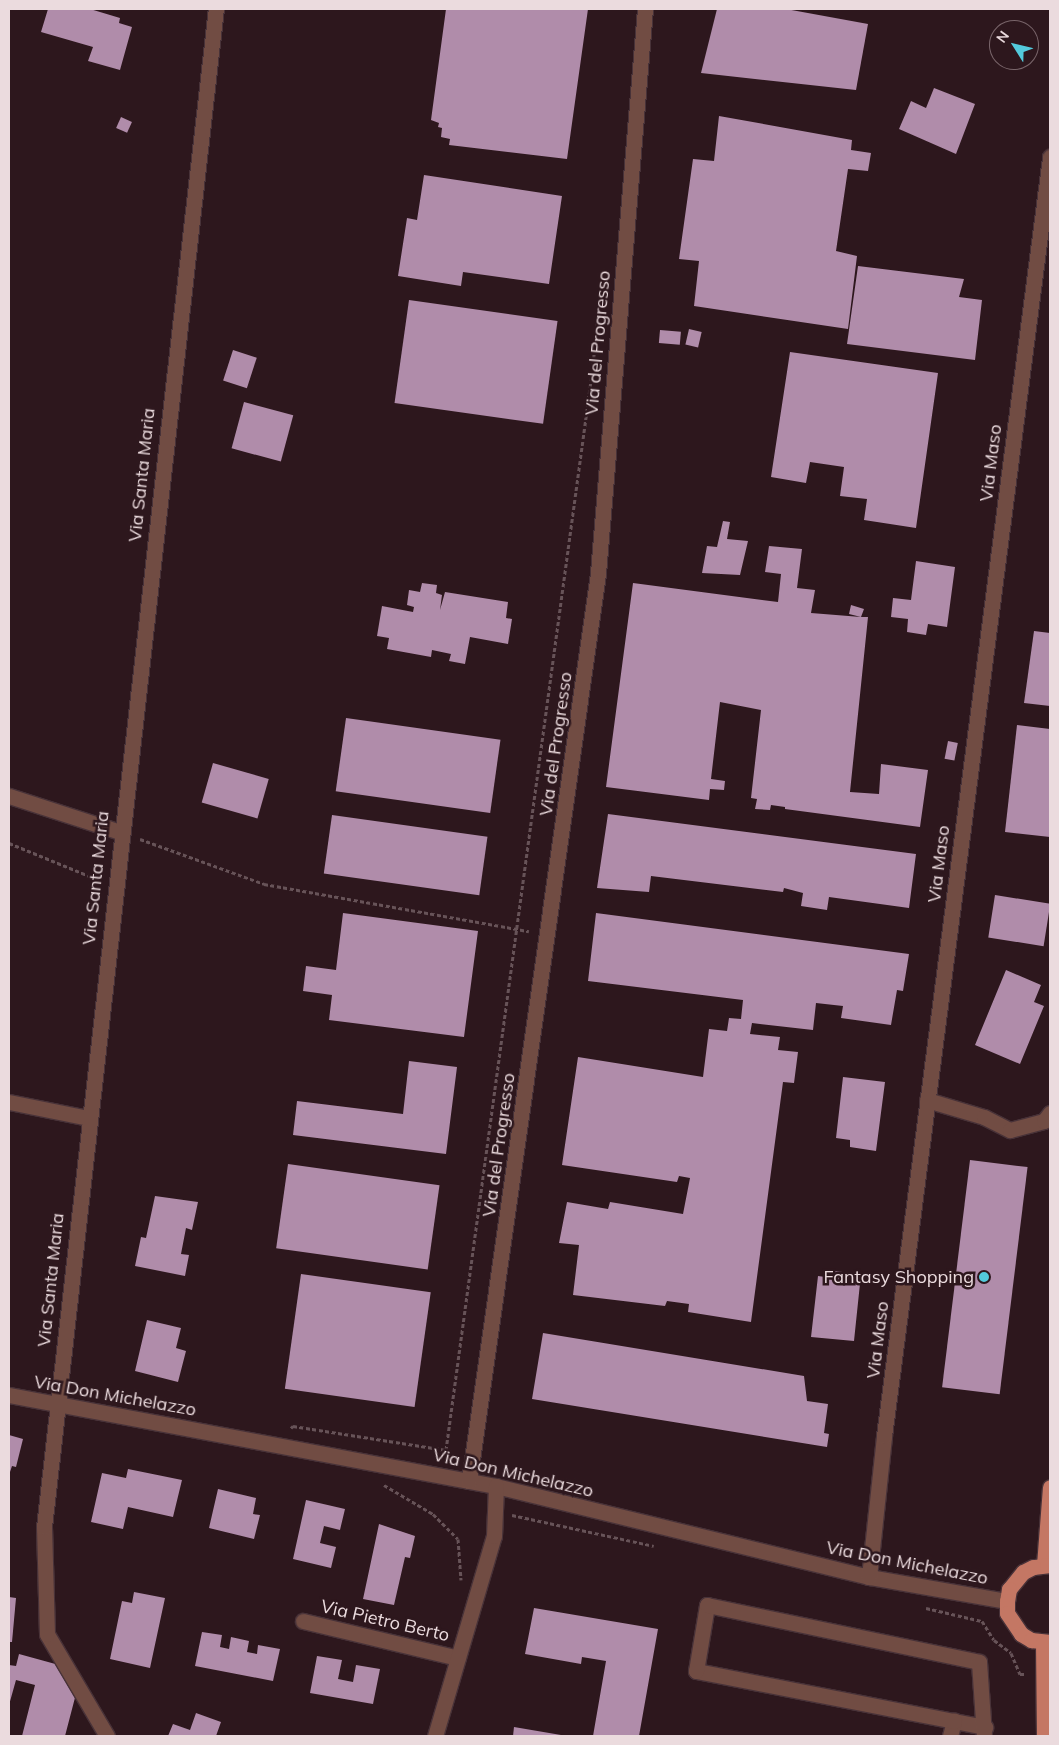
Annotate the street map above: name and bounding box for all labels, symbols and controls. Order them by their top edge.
north arrow [989,20,1039,70]
text: N [992,27,1013,46]
street label: Via del Progresso [581,270,615,416]
street label: Via Santa Maria [124,407,160,543]
street label: Via Maso [976,423,1006,503]
street label: Via del Progresso [535,671,577,817]
street label: Via Santa Maria [78,810,114,946]
street label: Via Maso [924,824,954,904]
street label: Via del Progresso [478,1072,520,1218]
street label: Via Santa Maria [33,1212,69,1348]
place label: Fantasy Shopping [823,1266,974,1288]
marker: Fantasy Shopping [978,1271,990,1283]
street label: Via Maso [863,1300,893,1380]
street label: Via Don Michelazzo [32,1371,198,1421]
street label: Via Don Michelazzo [431,1444,595,1502]
street label: Via Don Michelazzo [824,1537,990,1589]
street label: Via Pietro Berto [319,1596,451,1646]

